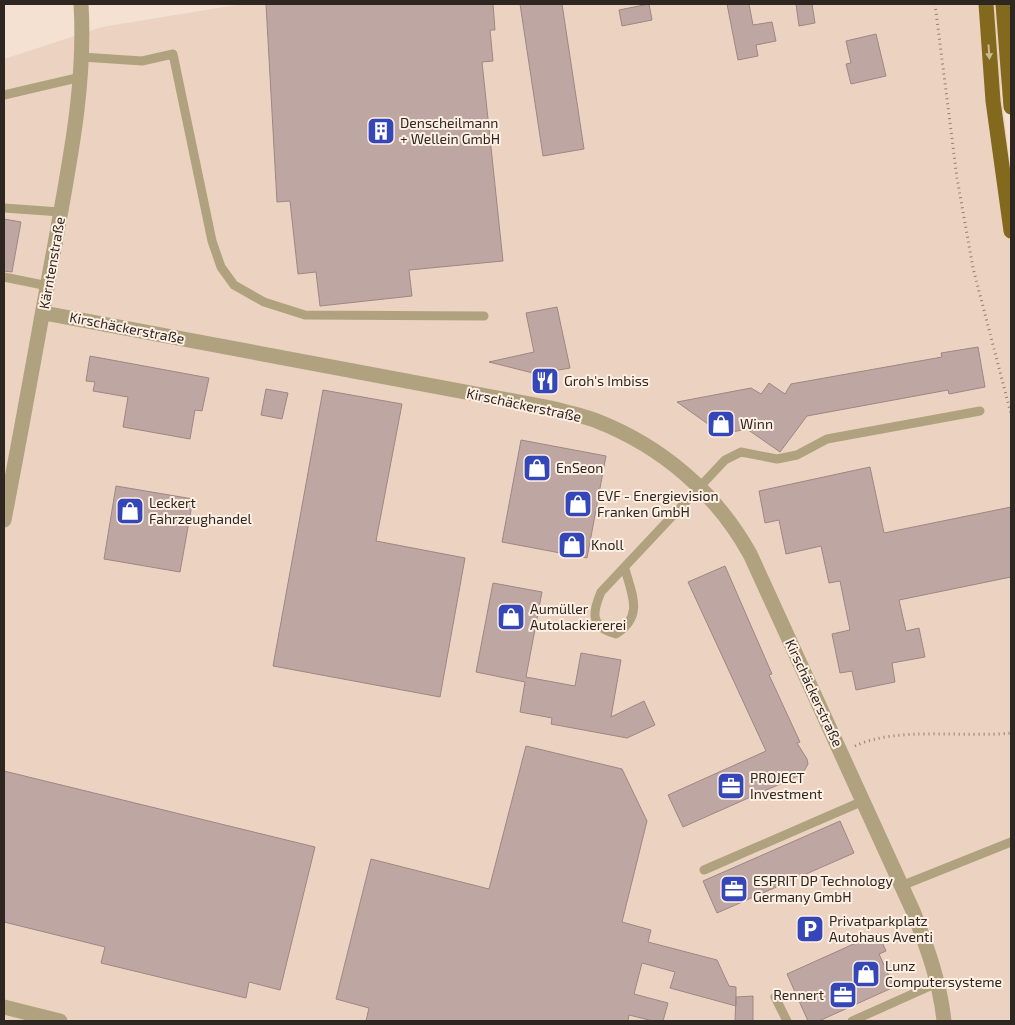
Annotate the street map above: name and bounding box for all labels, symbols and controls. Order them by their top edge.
one-way arrow [986,45,994,61]
place label: Denscheilmann + Wellein GmbH [400,114,500,147]
building icon: Denscheilmann + Wellein GmbH [366,116,396,146]
street label: Kärntenstraße [35,215,68,310]
street label: Kirschäckerstraße [68,308,186,347]
restaurant icon: Groh's Imbiss [530,366,560,396]
place label: Groh's Imbiss [564,372,649,389]
street label: Kirschäckerstraße [465,384,583,425]
shop icon: Winn [706,409,736,439]
place label: Winn [740,415,773,432]
shop icon: EnSeon [522,453,552,483]
place label: EnSeon [556,459,603,476]
place label: EVF - Energievision Franken GmbH [597,487,719,520]
shop icon: EVF - Energievision Franken GmbH [563,489,593,519]
place label: Leckert Fahrzeughandel [149,494,253,527]
shop icon: Leckert Fahrzeughandel [115,496,145,526]
shop icon: Knoll [557,530,587,560]
place label: Knoll [591,536,625,553]
place label: Aumüller Autolackiererei [530,600,626,633]
shop icon: Aumüller Autolackiererei [496,602,526,632]
street label: Kirschäckerstraße [782,636,847,749]
place label: PROJECT Investment [750,769,822,802]
office icon: PROJECT Investment [716,771,746,801]
place label: ESPRIT DP Technology Germany GmbH [753,872,893,905]
office icon: ESPRIT DP Technology Germany GmbH [719,874,749,904]
place label: Privatparkplatz Autohaus Aventi [829,912,933,945]
parking icon: Privatparkplatz Autohaus Aventi [795,914,825,944]
place label: Lunz Computersysteme [885,957,1002,990]
shop icon: Lunz Computersysteme [851,959,881,989]
office icon: Rennert [828,980,858,1010]
place label: Rennert [773,986,824,1003]

